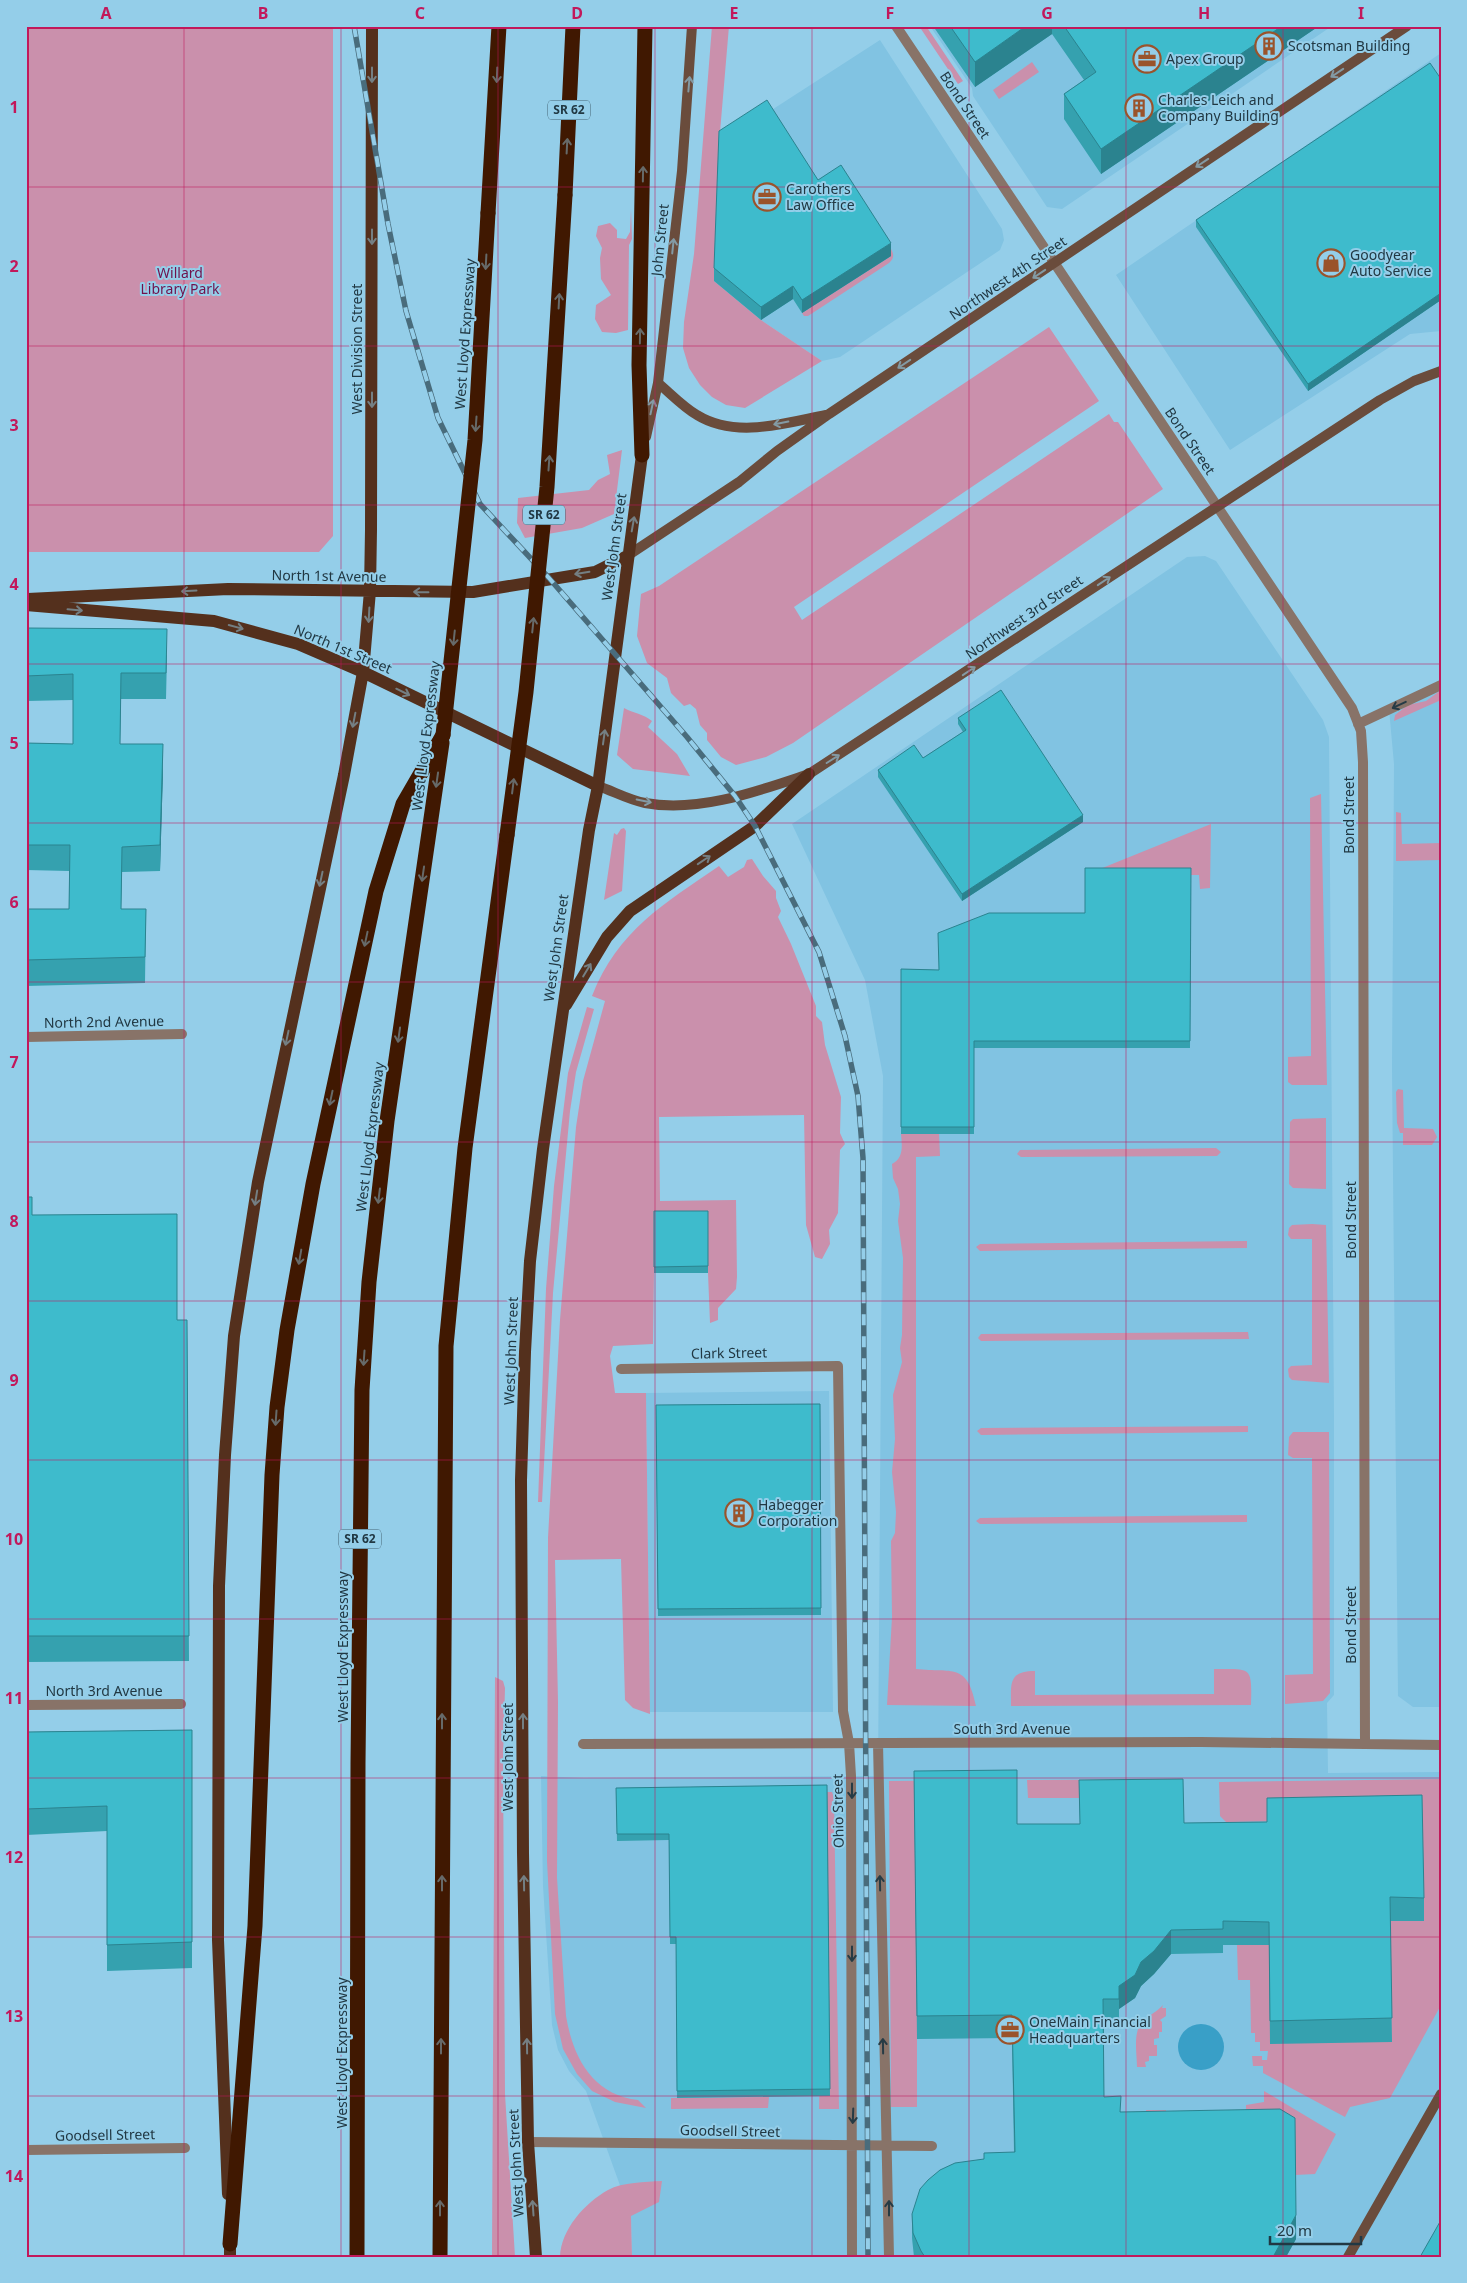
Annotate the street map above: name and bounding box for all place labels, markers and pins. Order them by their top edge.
building icon: Scotsman Building [1254,31,1284,61]
place label: Scotsman Building [1288,36,1410,55]
office icon: Apex Group [1132,44,1162,74]
place label: Apex Group [1166,49,1244,68]
place label: Charles Leich and Company Building [1158,90,1279,125]
building icon: Charles Leich and Company Building [1124,93,1154,123]
place label: Carothers Law Office [786,179,855,214]
office icon: Carothers Law Office [752,182,782,212]
place label: Goodyear Auto Service [1350,245,1432,280]
shop icon: Goodyear Auto Service [1316,248,1346,278]
place label: Habegger Corporation [758,1495,837,1530]
building icon: Habegger Corporation [724,1498,754,1528]
place label: OneMain Financial Headquarters [1029,2012,1151,2047]
office icon: OneMain Financial Headquarters [995,2015,1025,2045]

